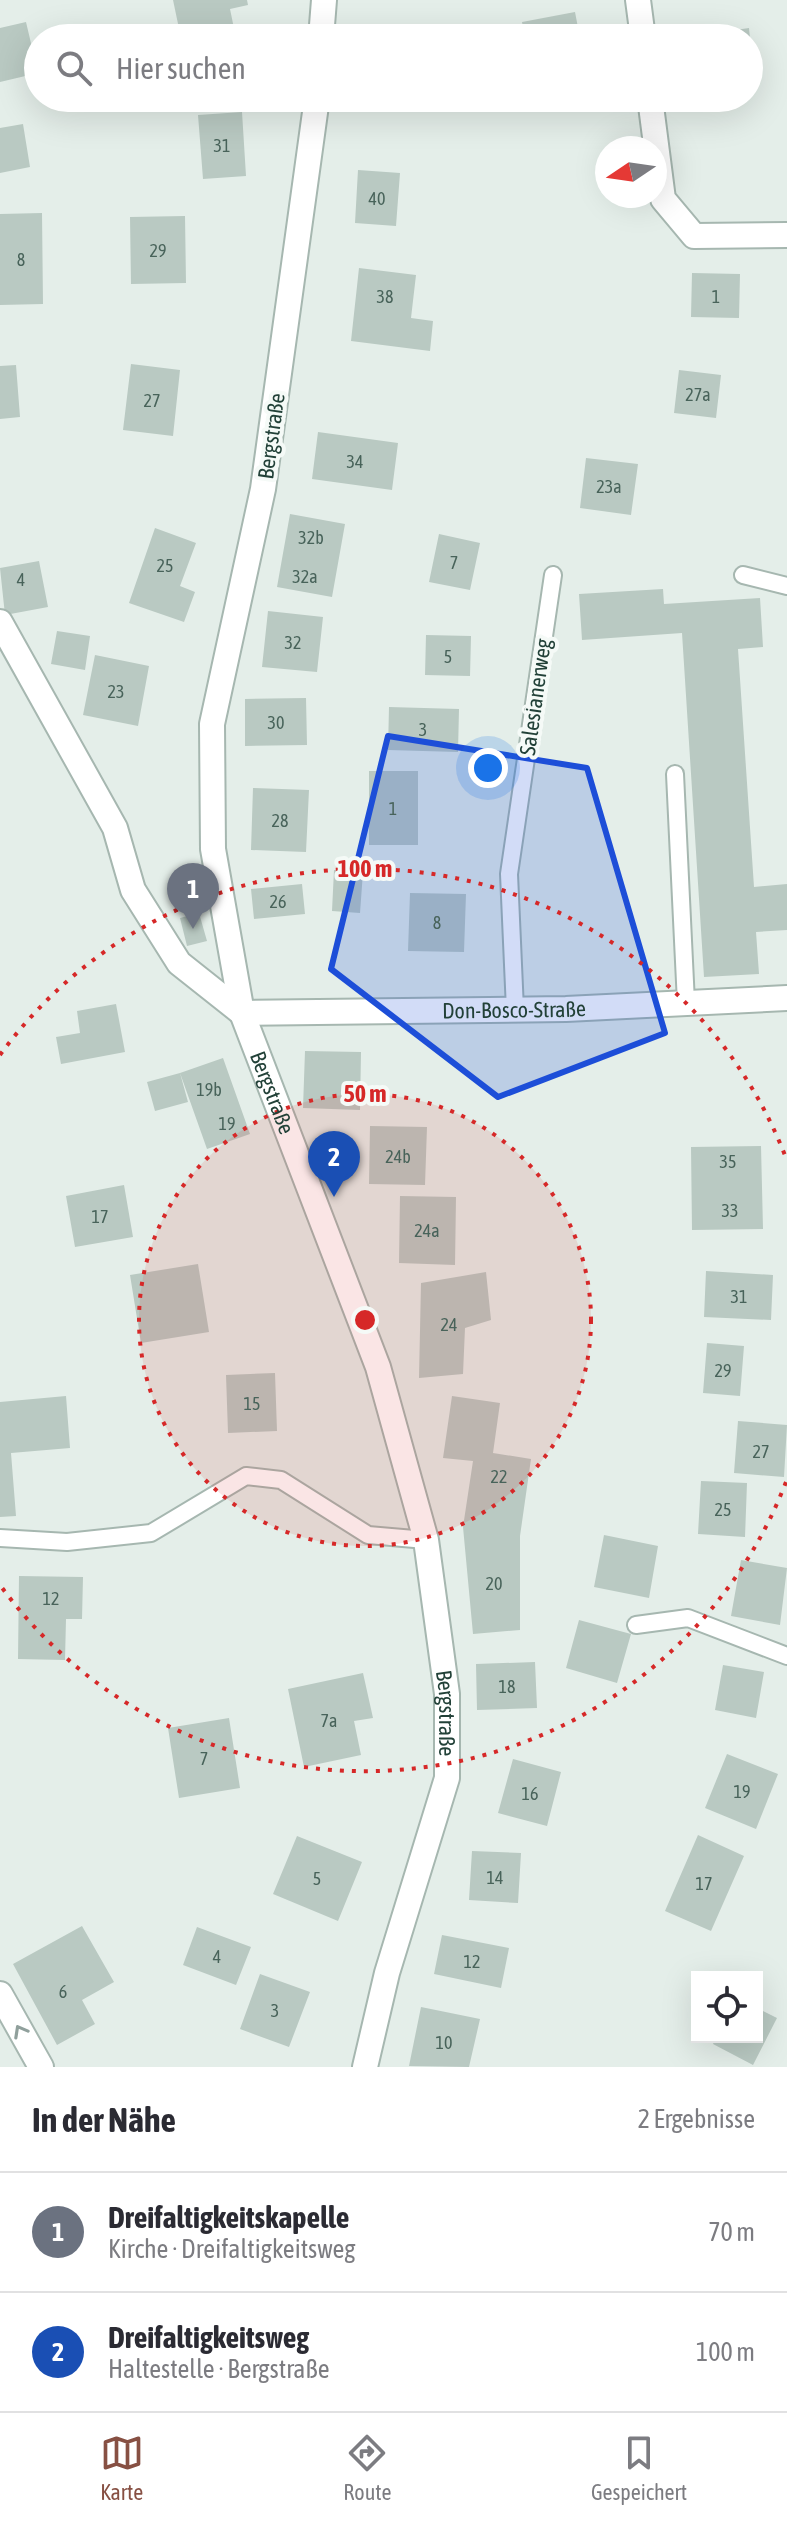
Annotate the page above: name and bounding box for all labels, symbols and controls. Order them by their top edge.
search box [24,24,763,112]
icon: search [52,46,96,90]
text: Hier suchen [116,51,246,85]
house number: 31 [214,135,230,156]
north arrow [595,136,667,208]
house number: 40 [369,188,385,209]
house number: 29 [150,240,166,261]
house number: 8 [17,249,25,270]
house number: 38 [377,286,393,307]
house number: 1 [712,286,720,307]
house number: 27a [685,384,711,405]
house number: 27 [144,390,160,411]
street label: Bergstraße [252,391,290,481]
house number: 34 [347,451,363,472]
house number: 23a [596,476,622,497]
house number: 32b [298,527,324,548]
house number: 7 [450,552,458,573]
house number: 25 [157,555,173,576]
house number: 32a [292,566,318,587]
house number: 4 [17,569,25,590]
house number: 32 [285,632,301,653]
street label: Salesianerweg [514,636,556,757]
house number: 5 [444,646,452,667]
house number: 23 [108,681,124,702]
house number: 30 [268,712,284,733]
house number: 3 [419,719,427,740]
your location [468,748,508,788]
house number: 1 [389,798,397,819]
house number: 28 [272,810,288,831]
text: 100 m [338,855,392,882]
pin: 1 [167,863,219,929]
house number: 26 [270,891,286,912]
house number: 8 [433,912,441,933]
street label: Don-Bosco-Straße [442,995,586,1024]
street label: Bergstraße [245,1048,300,1138]
house number: 19b [196,1079,222,1100]
text: 50 m [343,1080,387,1107]
house number: 19 [219,1113,235,1134]
pin: 2 [308,1131,360,1197]
house number: 24b [385,1146,411,1167]
house number: 35 [720,1151,736,1172]
house number: 33 [722,1200,738,1221]
house number: 17 [92,1206,108,1227]
house number: 24a [414,1220,440,1241]
house number: 31 [731,1286,747,1307]
centre of rings [351,1306,379,1334]
house number: 24 [441,1314,457,1335]
house number: 29 [715,1360,731,1381]
house number: 15 [244,1393,260,1414]
house number: 27 [753,1441,769,1462]
house number: 22 [491,1466,507,1487]
house number: 25 [715,1499,731,1520]
house number: 20 [486,1573,502,1594]
house number: 12 [43,1588,59,1609]
street label: Bergstraße [431,1668,460,1756]
house number: 18 [499,1676,515,1697]
house number: 7a [321,1710,337,1731]
house number: 7 [200,1748,208,1769]
house number: 19 [734,1781,750,1802]
house number: 16 [522,1783,538,1804]
house number: 14 [487,1867,503,1888]
house number: 5 [313,1868,321,1889]
house number: 17 [696,1873,712,1894]
house number: 4 [213,1946,221,1967]
house number: 12 [464,1951,480,1972]
map controls [691,1971,763,2043]
button: locate [691,1971,763,2043]
house number: 6 [59,1981,67,2002]
house number: 3 [271,2000,279,2021]
one-way arrow [15,2024,30,2039]
house number: 10 [436,2032,452,2053]
text: In der Nähe [32,2100,176,2139]
text: 2 Ergebnisse [638,2104,755,2134]
text: Dreifaltigkeitskapelle [108,2200,349,2234]
text: 1 [52,2217,64,2247]
text: 70 m [708,2217,755,2247]
text: Kirche · Dreifaltigkeitsweg [108,2234,356,2264]
text: Dreifaltigkeitsweg [108,2320,309,2354]
text: 2 [52,2337,64,2367]
text: 100 m [696,2337,755,2367]
text: Haltestelle · Bergstraße [108,2354,329,2384]
tab: Karte [100,2431,144,2505]
tab: Route [343,2431,391,2505]
tab: Gespeichert [591,2431,687,2505]

